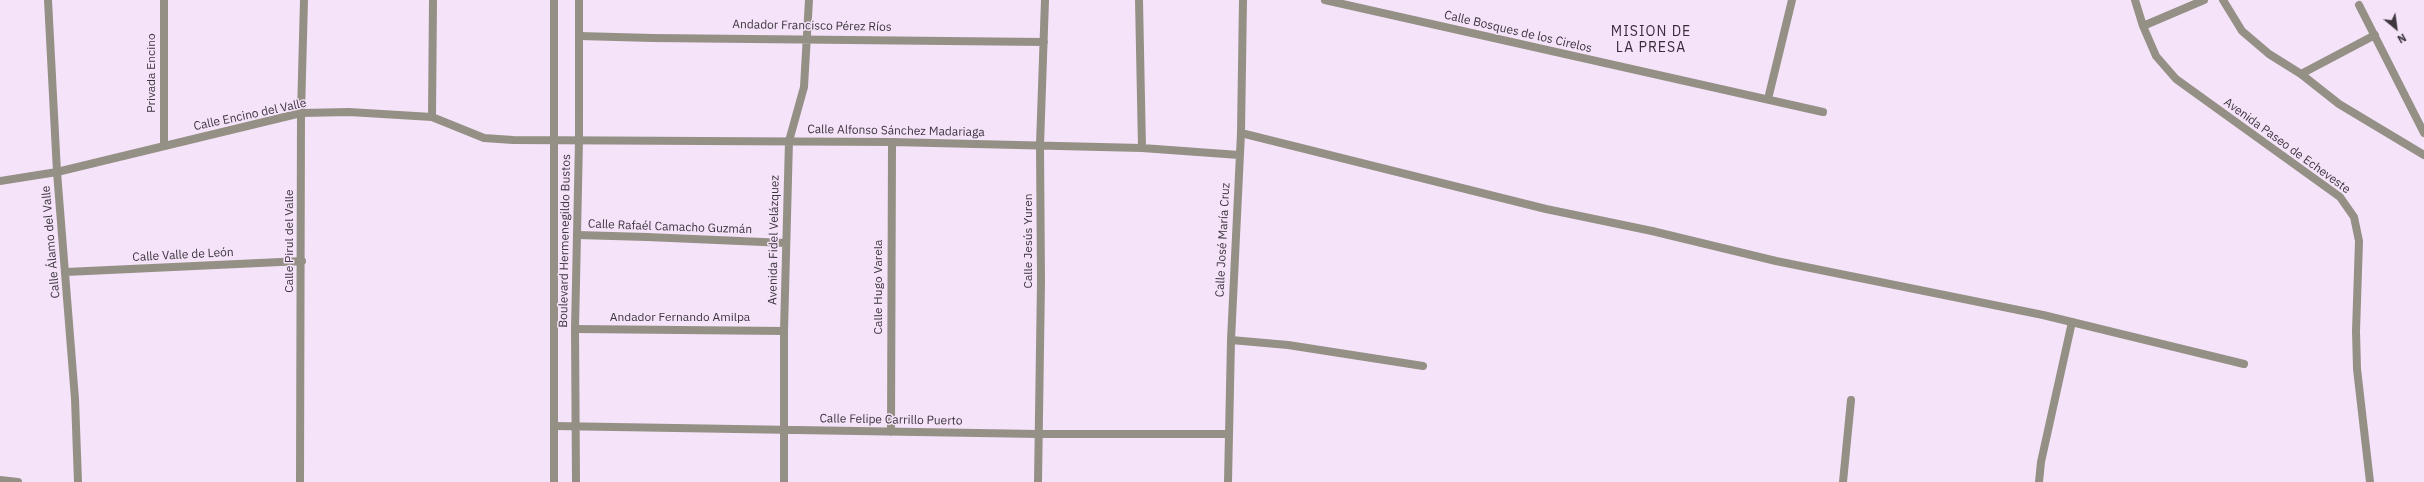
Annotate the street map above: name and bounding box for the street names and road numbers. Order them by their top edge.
street label: Calle Bosques de los Cirelos [1443,8,1593,56]
street label: Andador Francisco Pérez Ríos [732,17,892,35]
street label: Privada Encino [145,33,159,113]
street label: Avenida Paseo de Echeveste [2221,95,2353,197]
street label: Calle Encino del Valle [192,96,308,134]
street label: Calle Alfonso Sánchez Madariaga [807,122,985,140]
street label: Boulevard Hermenegildo Bustos [556,154,574,328]
street label: Avenida Fidel Velázquez [766,175,782,305]
street label: Calle José María Cruz [1213,182,1233,298]
street label: Calle Álamo del Valle [39,185,63,299]
street label: Calle Pirul del Valle [283,189,297,293]
street label: Calle Jesús Yuren [1022,193,1036,289]
street label: Calle Rafaél Camacho Guzmán [588,217,752,237]
street label: Calle Hugo Varela [872,240,886,334]
street label: Calle Valle de León [132,245,234,265]
street label: Andador Fernando Amilpa [610,311,750,325]
street label: Calle Felipe Carrillo Puerto [819,412,963,428]

